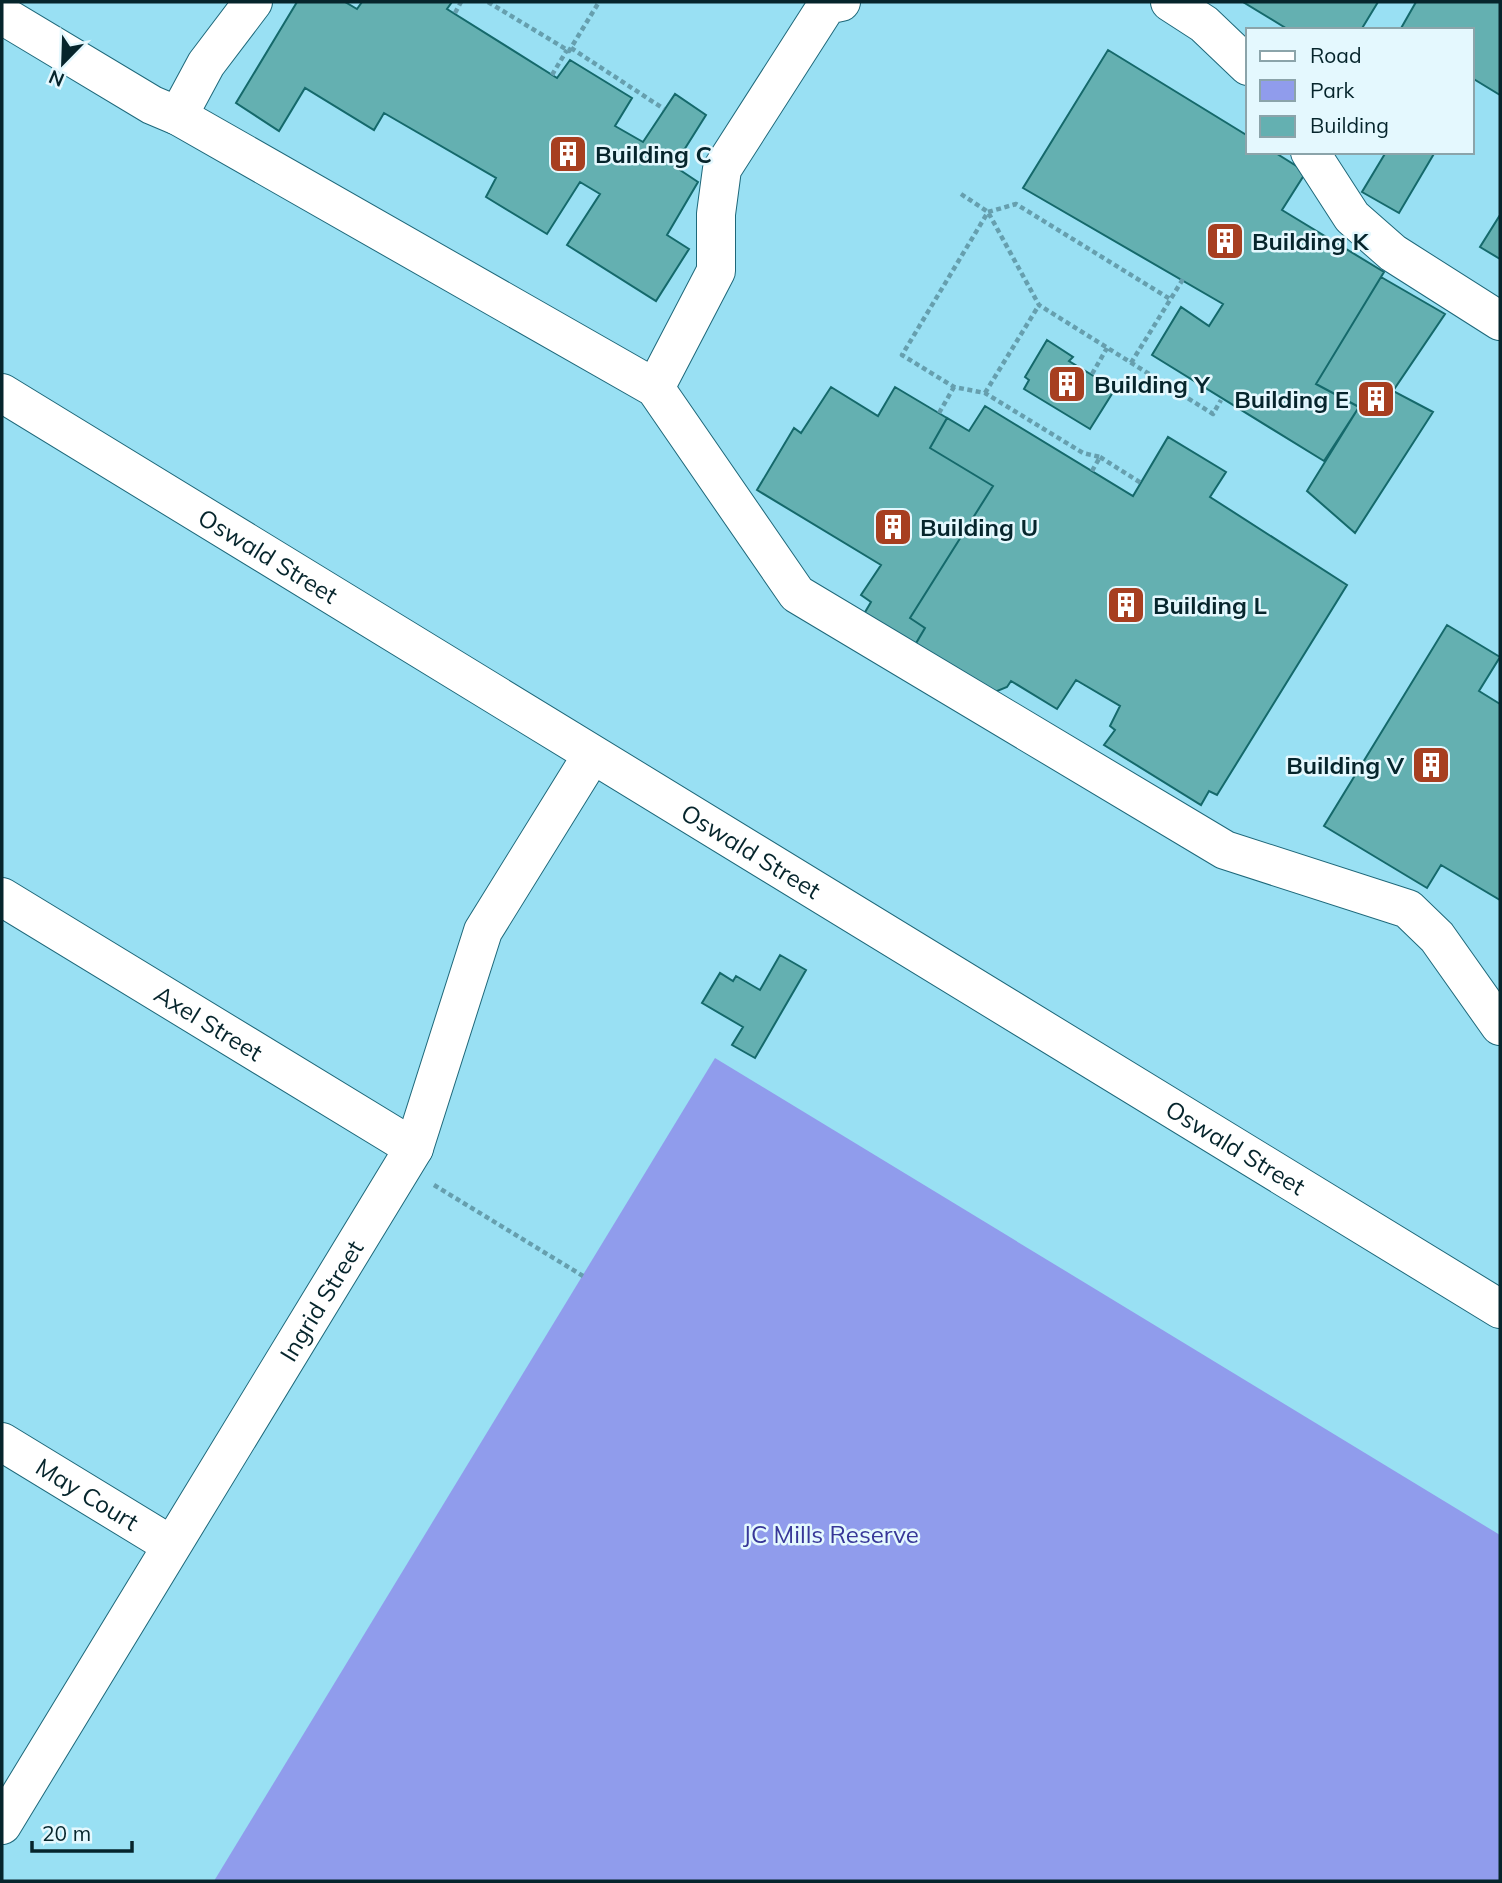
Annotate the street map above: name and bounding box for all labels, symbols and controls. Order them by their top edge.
north arrow [28,28,98,98]
legend [1246,28,1474,154]
text: Road [1310,42,1361,68]
text: N [45,65,68,92]
text: Park [1310,77,1354,103]
text: Building [1310,112,1389,138]
building icon: Building C [547,133,589,175]
place label: Building C [595,139,712,169]
building icon: Building K [1204,220,1246,262]
place label: Building K [1252,226,1370,256]
building icon: Building Y [1046,363,1088,405]
place label: Building Y [1094,369,1211,399]
building icon: Building E [1355,378,1397,420]
place label: Building E [1234,384,1349,414]
street label: Oswald Street [193,502,343,610]
building icon: Building U [872,506,914,548]
place label: Building U [920,512,1038,542]
building icon: Building L [1105,584,1147,626]
place label: Building L [1153,590,1267,620]
building icon: Building V [1410,744,1452,786]
place label: Building V [1286,750,1405,780]
street label: Oswald Street [676,797,826,905]
street label: Axel Street [149,979,268,1067]
street label: Oswald Street [1160,1093,1311,1201]
street label: Ingrid Street [273,1234,369,1367]
street label: May Court [31,1451,144,1537]
park label: JC Mills Reserve [743,1519,919,1549]
scale bar [32,1810,131,1854]
text: 20 m [42,1820,91,1846]

